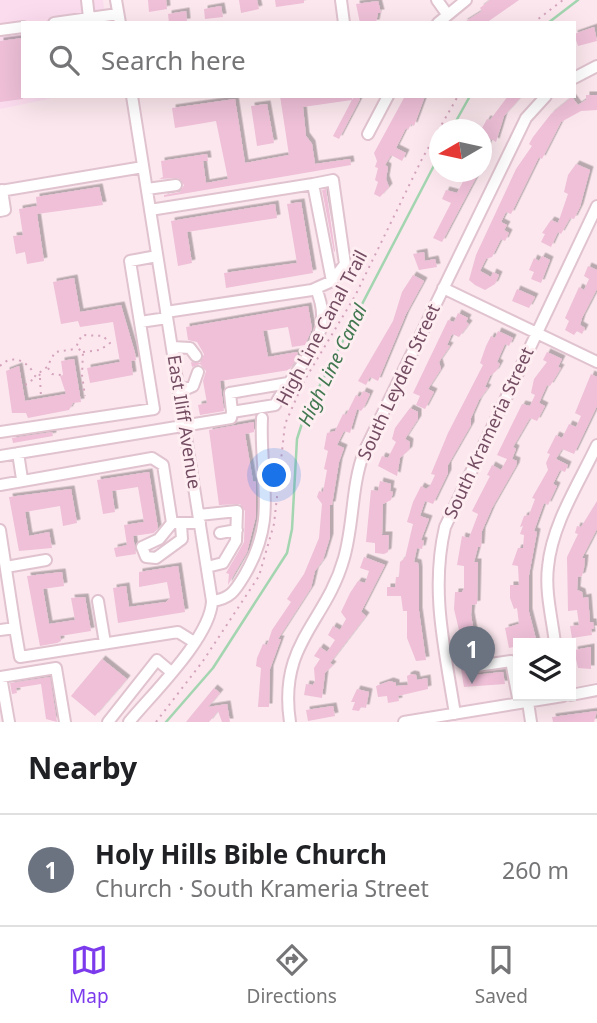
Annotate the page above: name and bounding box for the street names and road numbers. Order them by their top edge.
street label: High Line Canal Trail [272,247,372,409]
street label: South Leyden Street [351,299,445,464]
street label: South Krameria Street [438,342,539,522]
street label: East Iliff Avenue [163,353,207,491]

